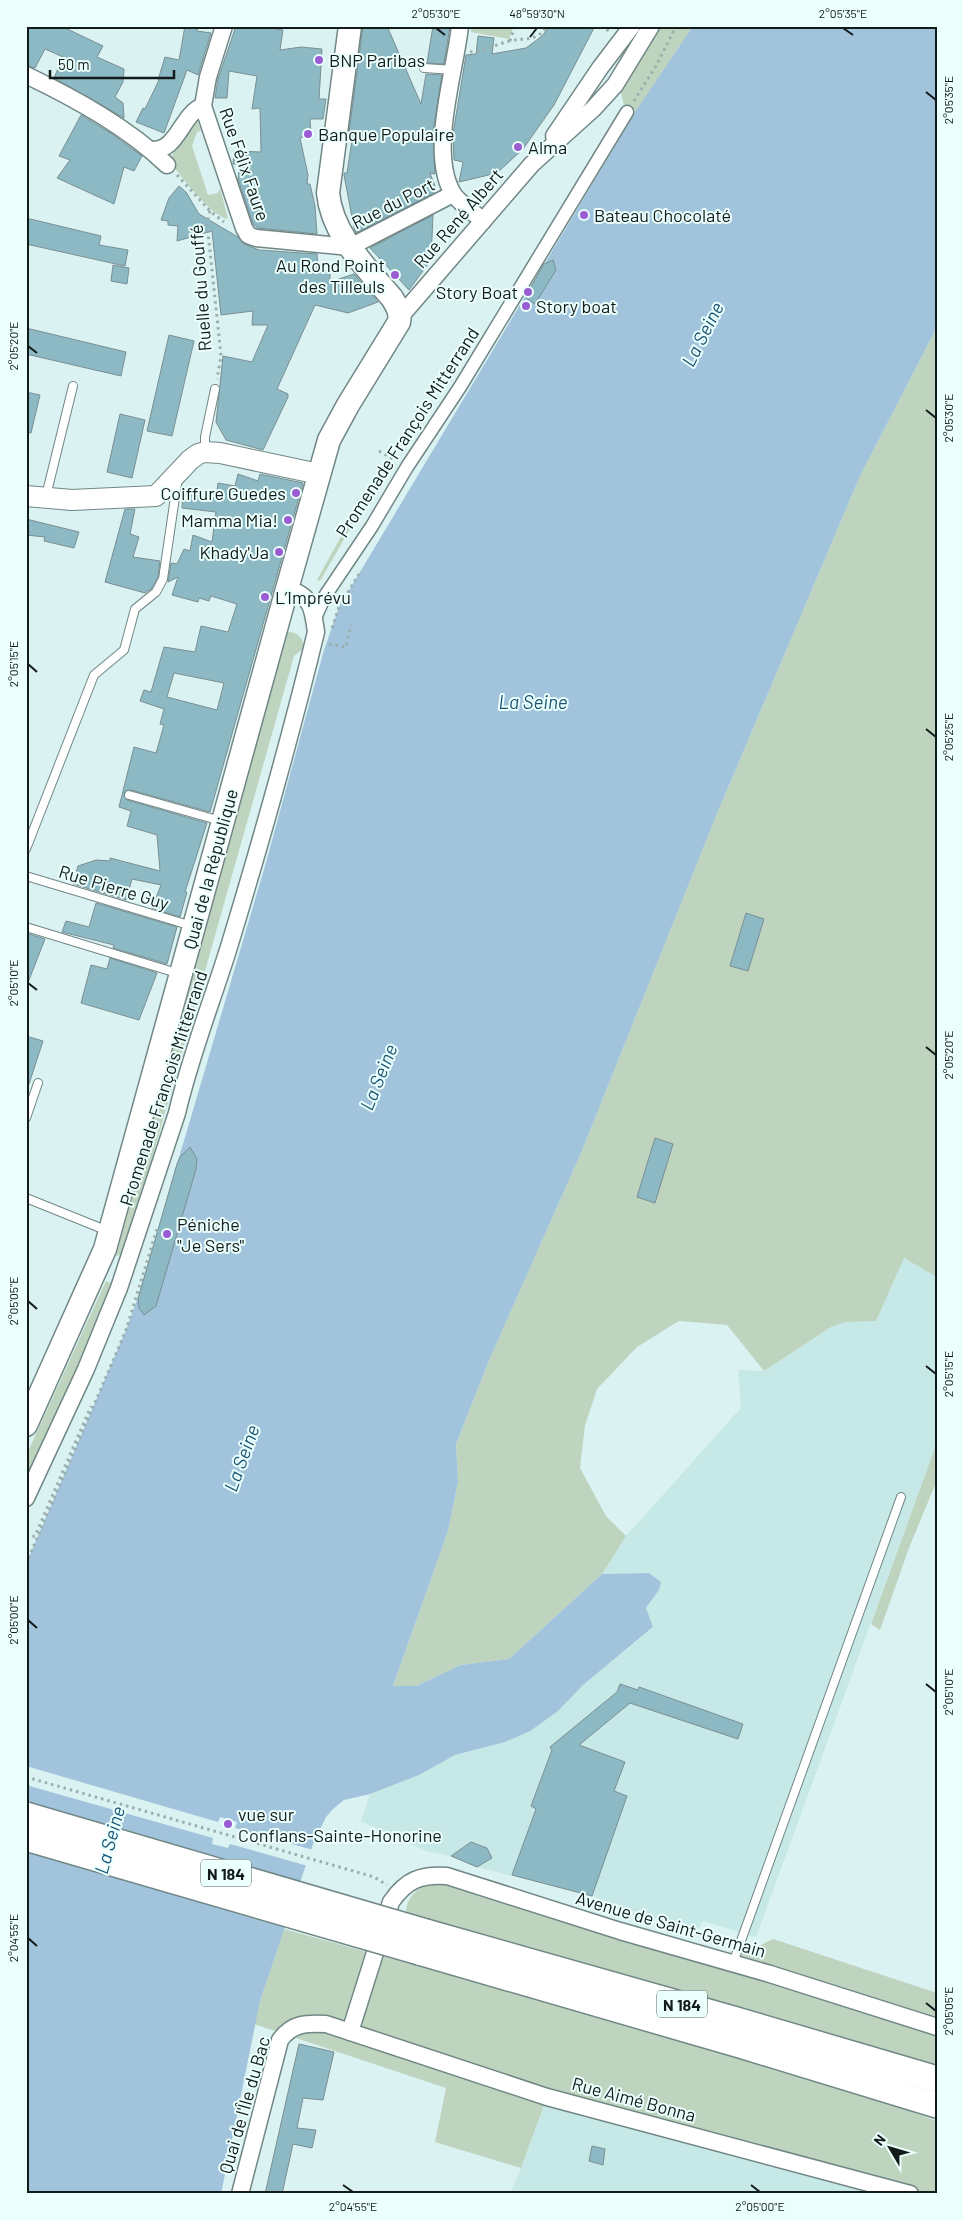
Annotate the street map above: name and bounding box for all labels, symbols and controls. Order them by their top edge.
text: 2°05'30"E [412,6,460,20]
text: 48°59'30"N [509,6,565,20]
text: 2°05'35"E [819,6,867,20]
scale bar [50,48,174,80]
place label: BNP Paribas [329,49,425,71]
marker: BNP Paribas [313,54,325,66]
text: 50 m [58,55,90,73]
text: 2°05'35"E [941,76,955,124]
street label: Rue Félix Faure [215,104,275,224]
place label: Banque Populaire [318,123,455,145]
marker: Banque Populaire [302,128,314,140]
place label: Alma [528,136,567,158]
marker: Alma [512,141,524,153]
street label: Rue René Albert [409,164,507,272]
street label: Rue du Port [348,173,438,233]
place label: Bateau Chocolaté [594,204,731,226]
marker: Bateau Chocolaté [578,209,590,221]
street label: Ruelle du Gouffé [185,224,215,352]
place label: Au Rond Point des Tilleuls [276,254,385,297]
marker: Au Rond Point des Tilleuls [389,269,401,281]
place label: Story Boat [436,281,518,303]
marker: Story Boat [522,286,534,298]
place label: Story boat [536,295,617,317]
water label: La Seine [676,298,728,370]
marker: Story boat [520,300,532,312]
text: 2°05'20"E [6,321,20,371]
street label: Promenade François Mitterrand [331,323,483,541]
text: 2°05'30"E [941,394,955,442]
place label: Coiffure Guedes [160,482,286,504]
marker: Coiffure Guedes [290,487,302,499]
place label: Mamma Mia! [181,509,278,531]
marker: Mamma Mia! [282,514,294,526]
place label: Khady'Ja [199,541,269,563]
marker: Khady'Ja [273,546,285,558]
place label: L’Imprévu [275,586,351,608]
marker: L’Imprévu [259,591,271,603]
text: 2°05'15"E [6,641,20,687]
water label: La Seine [498,690,568,713]
text: 2°05'25"E [941,713,955,761]
street label: Quai de la République [178,786,242,952]
street label: Rue Pierre Guy [56,860,172,914]
text: 2°05'10"E [6,960,20,1006]
street label: Promenade François Mitterrand [115,968,211,1208]
text: 2°05'20"E [941,1030,955,1080]
water label: La Seine [354,1040,402,1113]
place label: Péniche "Je Sers" [177,1213,245,1256]
marker: Péniche "Je Sers" [161,1228,173,1240]
text: 2°05'05"E [6,1277,20,1325]
text: 2°05'15"E [941,1351,955,1397]
water label: La Seine [218,1421,264,1494]
text: 2°05'00"E [6,1595,20,1645]
text: 2°05'10"E [941,1669,955,1715]
water label: La Seine [89,1803,129,1876]
place label: vue sur Conflans-Sainte-Honorine [238,1803,442,1846]
marker: vue sur Conflans-Sainte-Honorine [222,1818,234,1830]
road number: N 184 [201,1860,251,1886]
street label: Avenue de Saint-Germain [573,1886,769,1962]
text: 2°04'55"E [6,1914,20,1962]
text: 2°05'05"E [941,1987,955,2035]
road number: N 184 [657,1990,707,2018]
street label: Quai de l'Île du Bac [214,2034,274,2176]
street label: Rue Aimé Bonna [570,2072,698,2126]
north arrow [866,2122,916,2172]
text: N [870,2131,889,2149]
text: 2°04'55"E [329,2199,377,2213]
text: 2°05'00"E [735,2199,785,2213]

